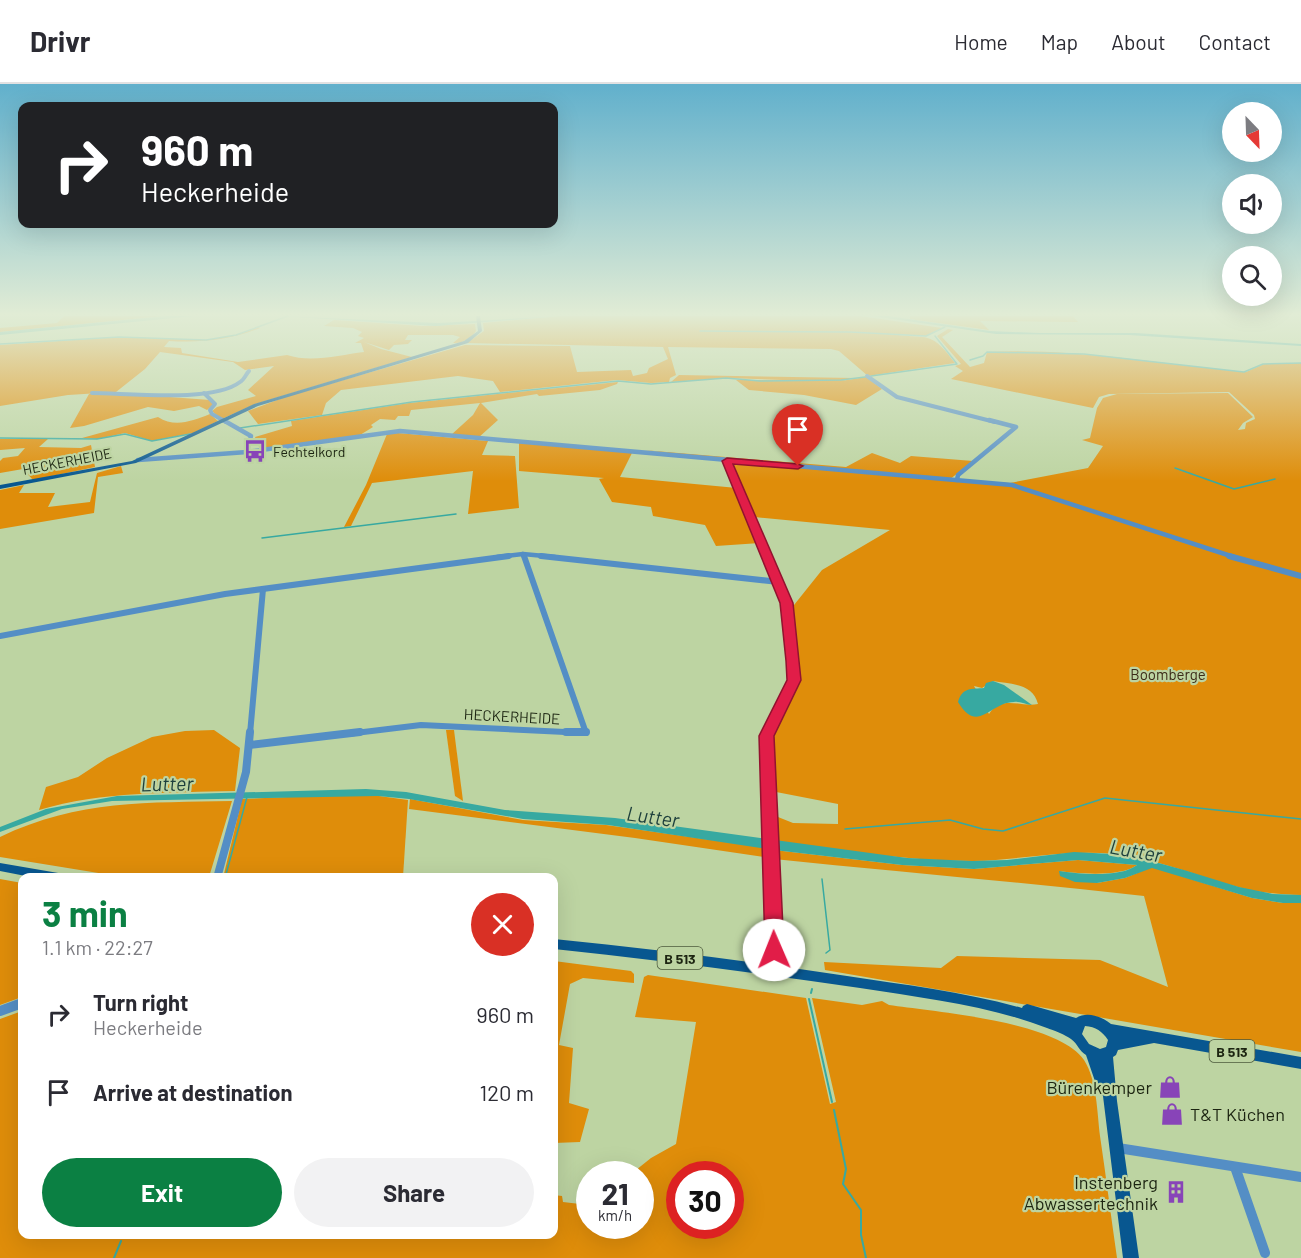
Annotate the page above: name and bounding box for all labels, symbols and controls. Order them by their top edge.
text: Drivr [30,24,90,58]
text: Home [954,29,1008,54]
text: Map [1041,29,1078,54]
text: About [1111,29,1166,54]
text: Contact [1199,29,1271,54]
north arrow [1222,102,1282,162]
map controls [1222,102,1282,306]
text: 960 m [141,124,253,174]
icon: right [42,126,120,204]
button: sound [1222,174,1282,234]
text: Heckerheide [141,175,289,207]
button: search [1222,246,1282,306]
pin [772,404,823,466]
icon: arrive [781,413,814,446]
bus stop icon: Fechtelkord [242,438,268,464]
place label: Fechtelkord [273,443,345,460]
street label: HECKERHEIDE [21,444,113,478]
park label: Boomberge [1130,665,1206,683]
street label: HECKERHEIDE [463,704,561,728]
water label: Lutter [140,771,194,795]
water label: Lutter [625,800,682,832]
water label: Lutter [1108,834,1165,867]
text: 3 min [42,891,128,934]
button: close [471,893,534,956]
position arrow [742,918,806,982]
text: 1.1 km · 22:27 [42,935,153,959]
road number: B 513 [658,947,702,969]
text: Turn right [93,989,188,1015]
icon: right [42,998,75,1031]
text: 960 m [476,1001,534,1027]
text: Heckerheide [93,1015,203,1039]
road number: B 513 [1210,1040,1254,1062]
shop icon: Bürenkemper [1157,1074,1183,1100]
icon: arrive [42,1076,75,1109]
place label: Bürenkemper [1046,1076,1152,1098]
text: Arrive at destination [93,1079,292,1105]
text: 120 m [479,1079,534,1105]
shop icon: T&T Küchen [1159,1101,1185,1127]
place label: T&T Küchen [1190,1103,1285,1125]
button: Exit [42,1158,282,1227]
button: Share [294,1158,534,1227]
speed limit sign: 30 [666,1161,744,1239]
place label: Instenberg Abwassertechnik [1024,1171,1158,1214]
text: 21 [601,1175,629,1211]
building icon: Instenberg Abwassertechnik [1163,1179,1189,1205]
text: km/h [598,1206,632,1224]

